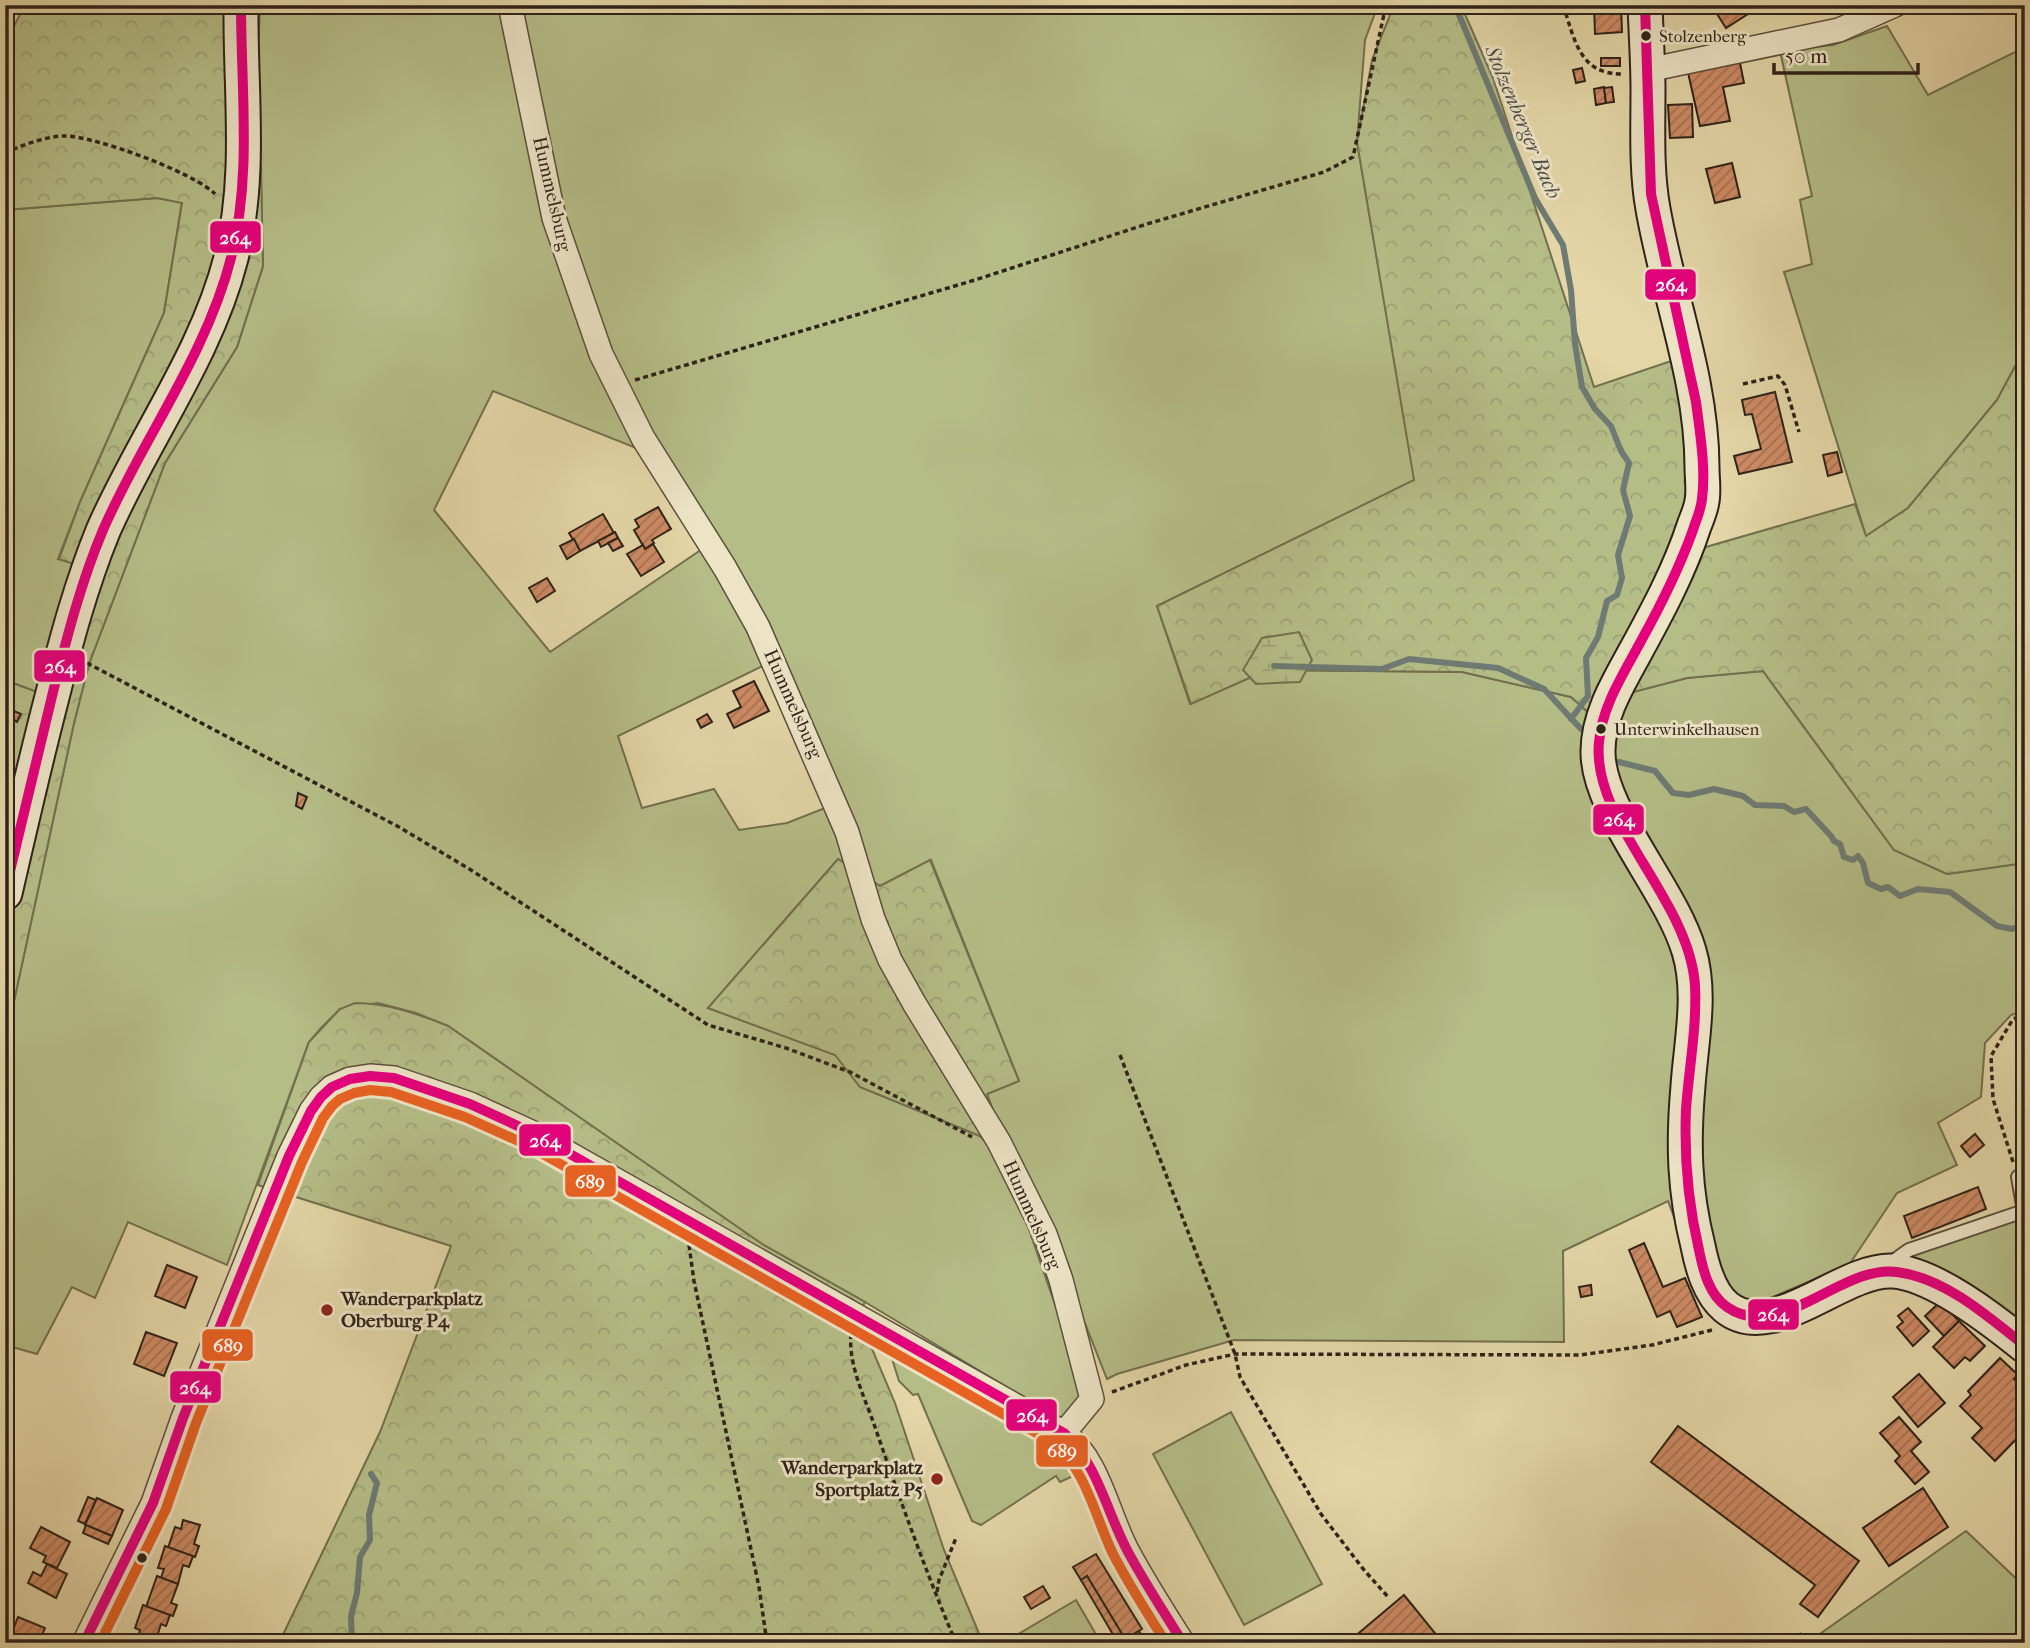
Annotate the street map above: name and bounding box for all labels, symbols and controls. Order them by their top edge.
place label: Stolzenberg [1659,26,1747,46]
marker: Stolzenberg [1639,29,1653,43]
scale bar [1774,32,1918,76]
water label: Stolzenberger Bach [1479,41,1566,202]
text: 50 m [1785,44,1828,68]
street label: Hummelsburg [528,134,576,255]
line badge: 264 [209,220,262,254]
text: 264 [219,227,251,249]
line badge: 264 [1644,268,1697,301]
text: 264 [1655,274,1687,296]
street label: Hummelsburg [759,646,827,763]
line badge: 264 [33,649,86,683]
text: 264 [44,656,76,678]
place label: Unterwinkelhausen [1614,719,1760,739]
marker: Unterwinkelhausen [1594,722,1608,736]
line badge: 264 [1592,803,1645,836]
text: 264 [1603,809,1635,831]
line badge: 264 [518,1123,572,1157]
text: 264 [529,1130,561,1152]
street label: Hummelsburg [998,1157,1066,1274]
line badge: 689 [564,1164,617,1198]
text: 689 [575,1171,605,1193]
place label: Wanderparkplatz Oberburg P4 [340,1288,483,1332]
line badge: 264 [1747,1298,1800,1331]
marker: Wanderparkplatz Oberburg P4 [319,1302,335,1318]
text: 264 [1757,1304,1789,1326]
line badge: 689 [201,1328,254,1362]
text: 689 [213,1335,243,1357]
line badge: 264 [169,1370,222,1404]
text: 264 [179,1377,211,1399]
line badge: 264 [1005,1398,1058,1432]
text: 264 [1016,1405,1048,1427]
line badge: 689 [1035,1434,1089,1468]
text: 689 [1047,1440,1077,1462]
place label: Wanderparkplatz Sportplatz P5 [780,1457,924,1501]
marker: Wanderparkplatz Sportplatz P5 [929,1471,945,1487]
unlabelled marker [135,1551,149,1565]

